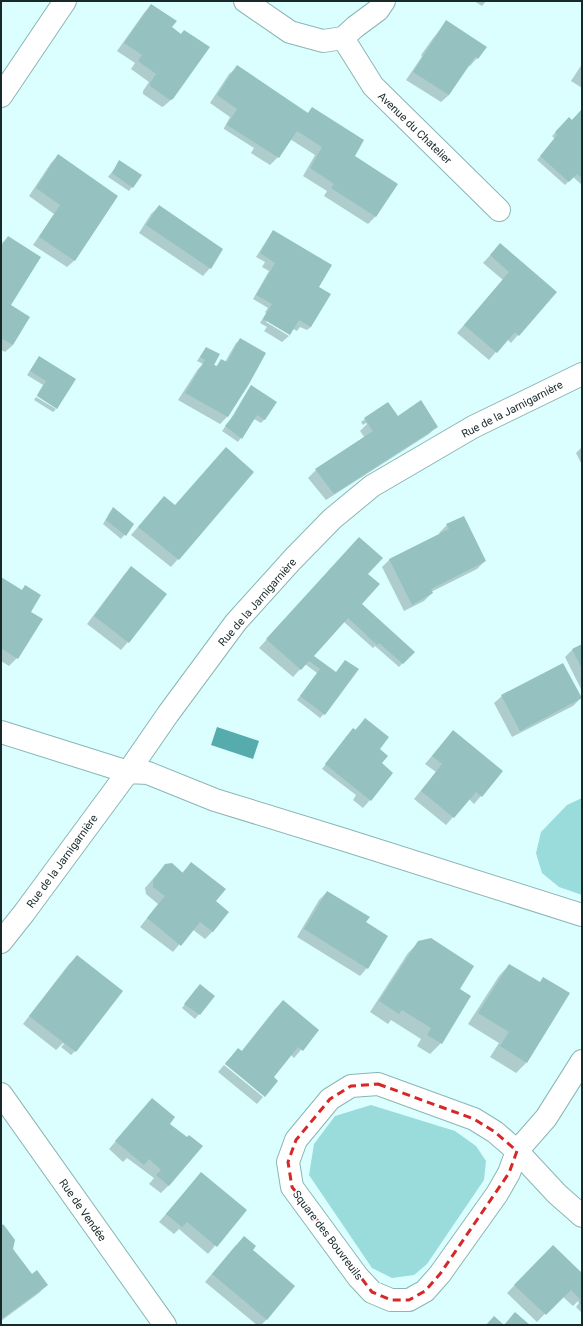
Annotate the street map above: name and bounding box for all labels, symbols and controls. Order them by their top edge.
street label: Avenue du Chatelier [375,90,454,167]
street label: Rue de la Jarnigarnière [459,378,565,441]
street label: Rue de la Jarnigarnière [216,556,299,649]
street label: Rue de la Jarnigarnière [24,812,101,910]
street label: Rue de Vendée [56,1177,109,1244]
street label: Square des Bouvreuils [290,1188,366,1283]

